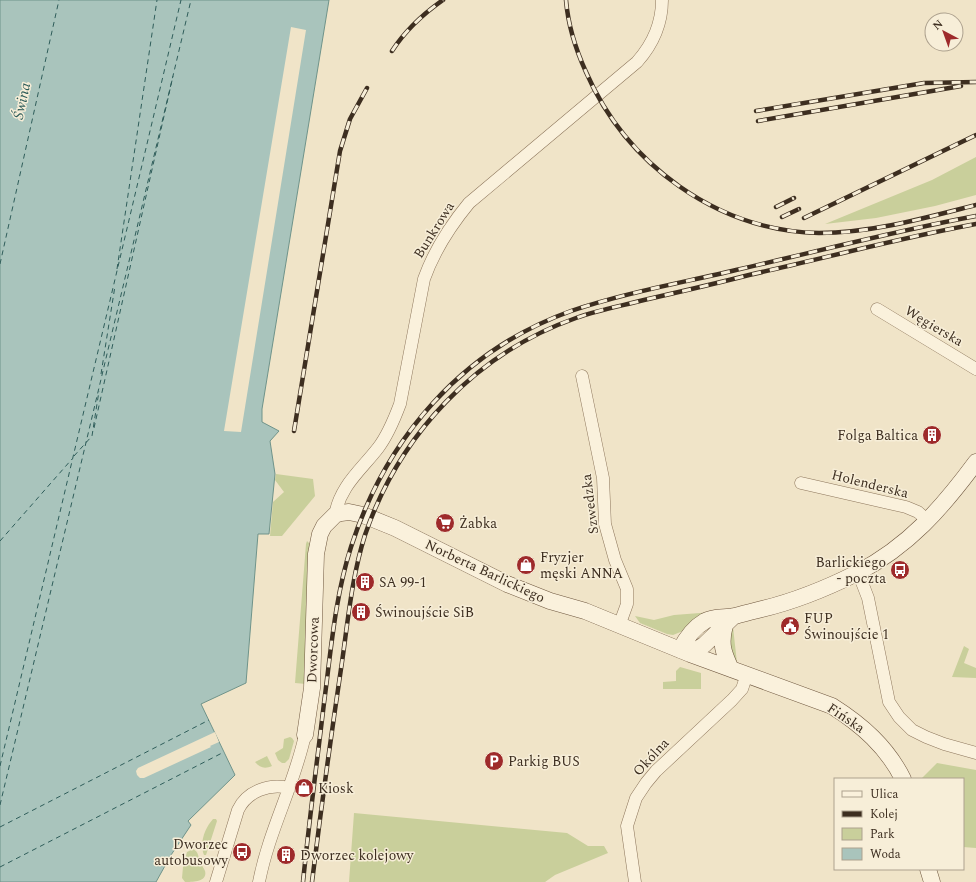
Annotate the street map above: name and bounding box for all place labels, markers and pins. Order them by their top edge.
building icon: Folga Baltica [921,424,943,446]
place label: Folga Baltica [837,425,918,446]
supermarket icon: Żabka [434,512,456,534]
place label: Żabka [459,513,497,534]
place label: Fryzjer męski ANNA [540,547,624,584]
place label: Barlickiego - poczta [815,552,886,589]
shop icon: Fryzjer męski ANNA [515,554,537,576]
bus stop icon: Barlickiego - poczta [889,559,911,581]
building icon: SA 99-1 [354,571,376,593]
place label: SA 99-1 [379,572,427,593]
building icon: Świnoujście SiB [350,601,372,623]
place label: Świnoujście SiB [375,602,474,623]
place label: FUP Świnoujście 1 [804,608,889,645]
public building icon: FUP Świnoujście 1 [779,615,801,637]
parking icon: Parkig BUS [483,750,505,772]
place label: Parkig BUS [508,751,580,772]
shop icon: Kiosk [293,777,315,799]
place label: Kiosk [318,778,354,799]
place label: Dworzec autobusowy [154,834,229,871]
bus stop icon: Dworzec autobusowy [231,841,253,863]
building icon: Dworzec kolejowy [275,844,297,866]
place label: Dworzec kolejowy [300,845,415,866]

